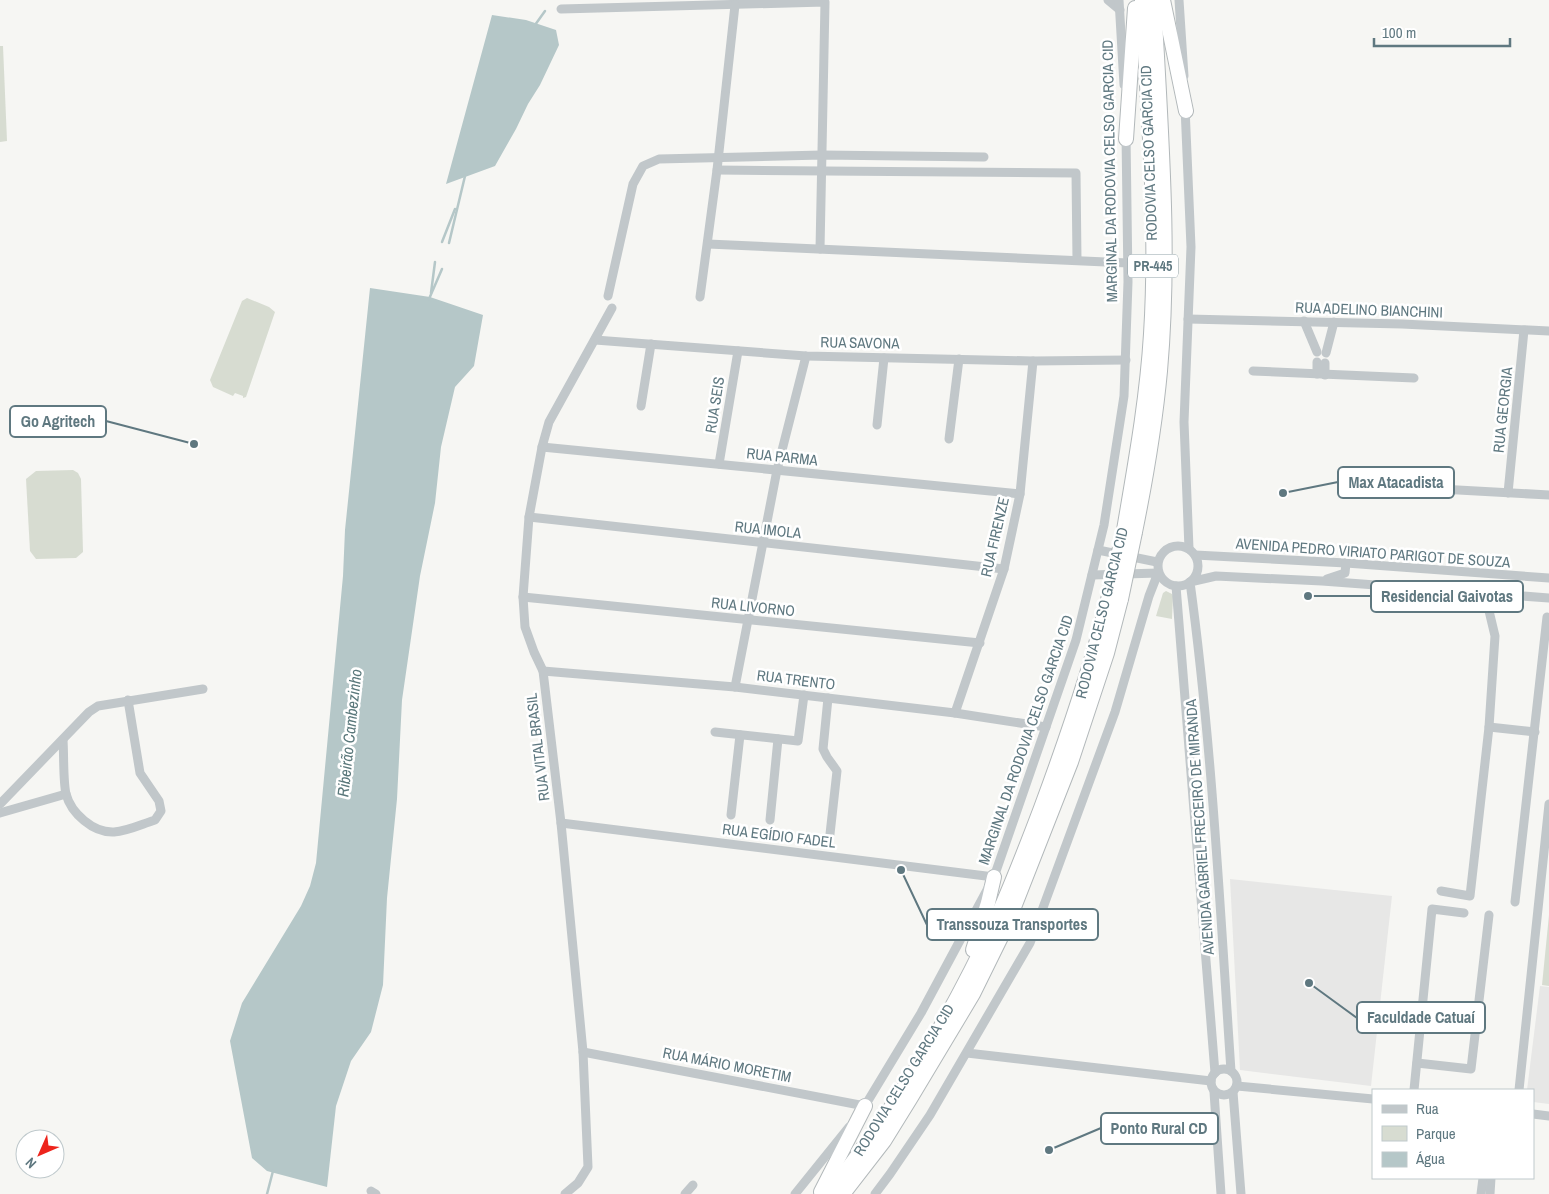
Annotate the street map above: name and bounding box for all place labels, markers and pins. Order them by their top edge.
callout: Go Agritech [10,406,106,437]
callout: Max Atacadista [1338,467,1454,498]
callout: Residencial Gaivotas [1371,581,1523,612]
callout: Transsouza Transportes [927,909,1098,940]
callout: Faculdade Catuaí [1357,1002,1485,1033]
callout: Ponto Rural CD [1101,1113,1218,1144]

